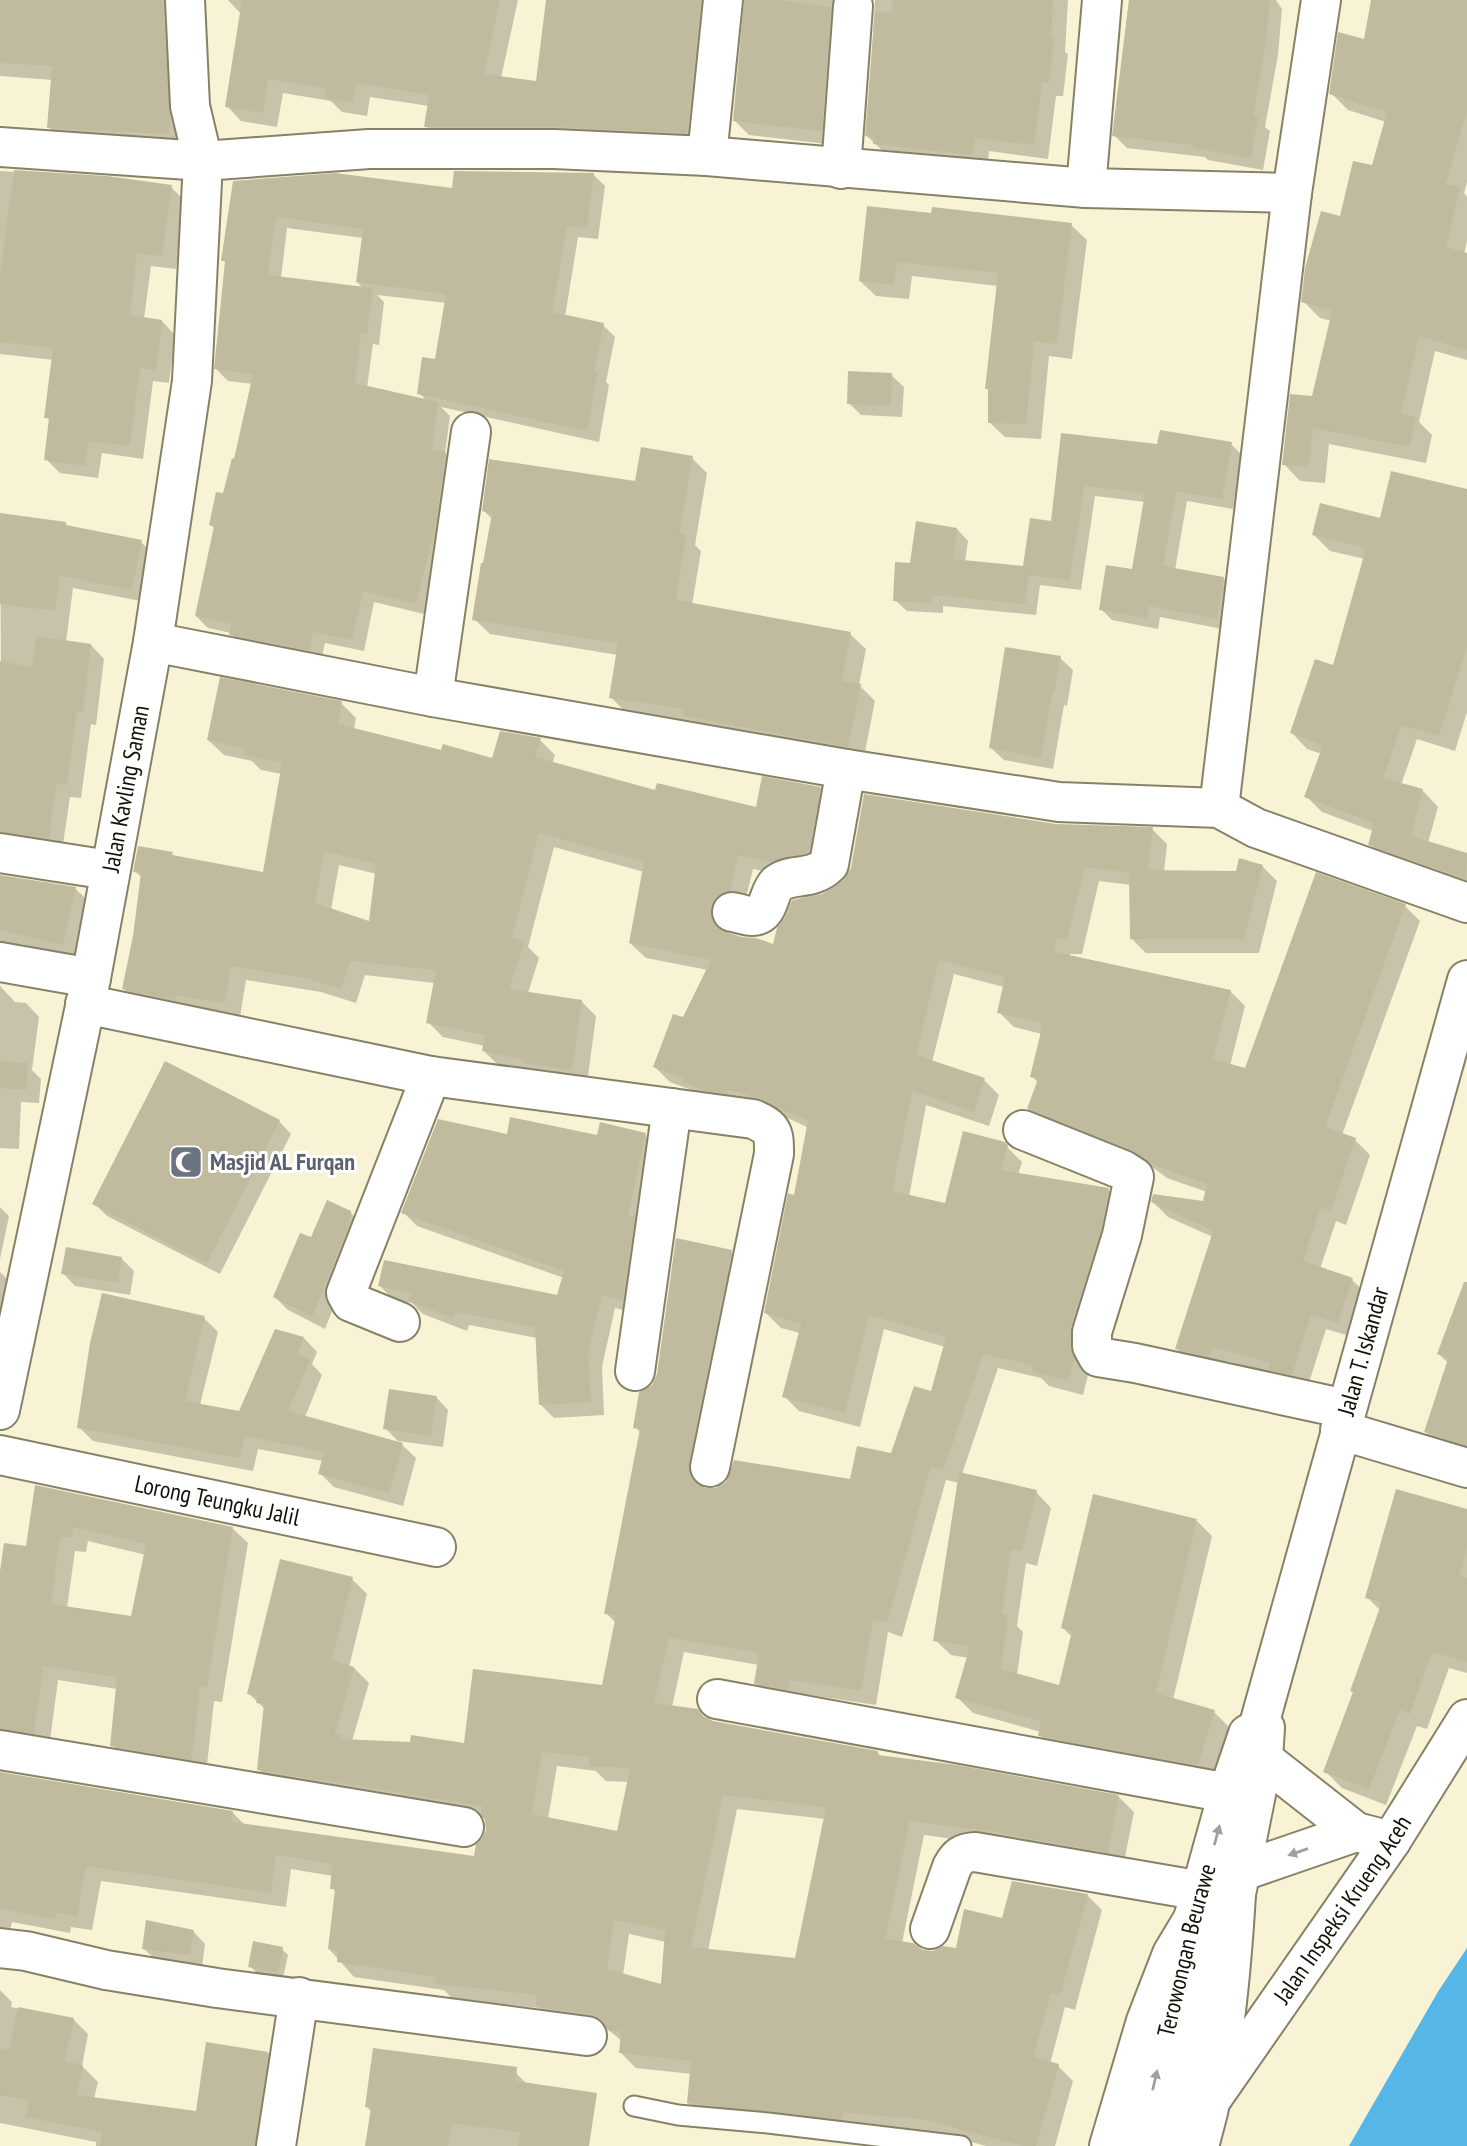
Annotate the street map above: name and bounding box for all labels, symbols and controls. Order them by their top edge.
street label: Jalan Kavling Saman [95,703,156,875]
mosque icon: Masjid AL Furqan [167,1143,205,1181]
place label: Masjid AL Furqan [210,1146,355,1177]
street label: Jalan T. Iskandar [1330,1283,1396,1420]
street label: Lorong Teungku Jalil [132,1468,303,1533]
street label: Jalan Inspeksi Krueng Aceh [1266,1809,1418,2010]
one-way arrow [1212,1824,1223,1846]
one-way arrow [1288,1847,1309,1858]
street label: Terowongan Beurawe [1150,1860,1223,2040]
one-way arrow [1150,2069,1161,2091]

